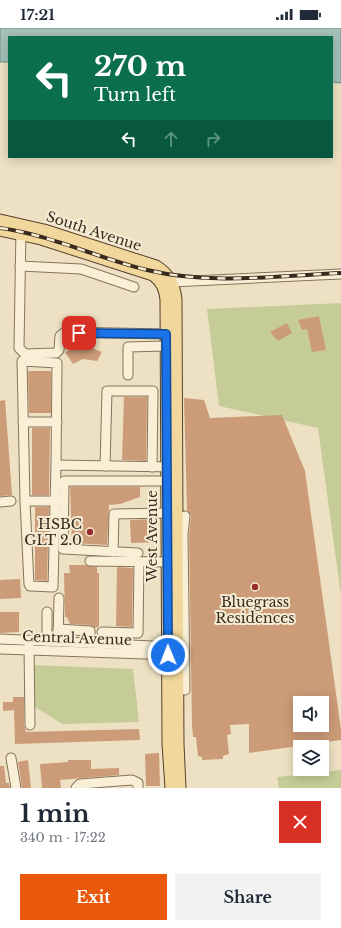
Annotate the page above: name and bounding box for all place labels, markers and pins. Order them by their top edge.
pin [62,316,96,350]
place label: HSBC GLT 2.0 [24,515,82,549]
marker: HSBC GLT 2.0 [85,527,95,537]
marker: Bluegrass Residences [250,582,260,592]
place label: Bluegrass Residences [215,593,295,627]

